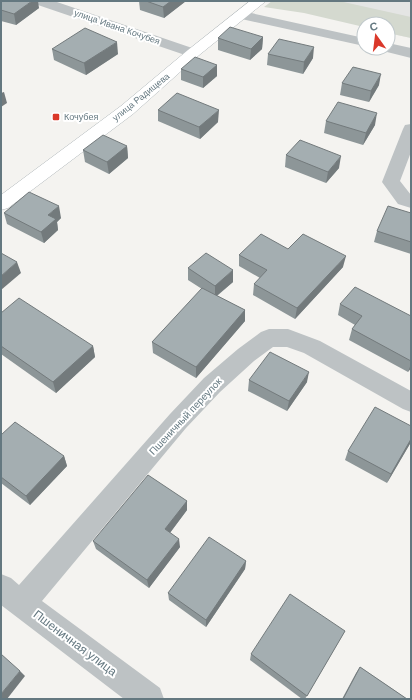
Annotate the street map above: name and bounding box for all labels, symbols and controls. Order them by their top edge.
street label: улица Ивана Кочубея [73,8,161,46]
north arrow [356,16,396,56]
text: С [368,20,379,33]
street label: улица Радищева [111,71,171,123]
marker: Кочубея [51,112,61,122]
place label: Кочубея [64,112,98,122]
street label: Пшеничный переулок [147,375,224,457]
street label: Пшеничная улица [31,607,120,679]

